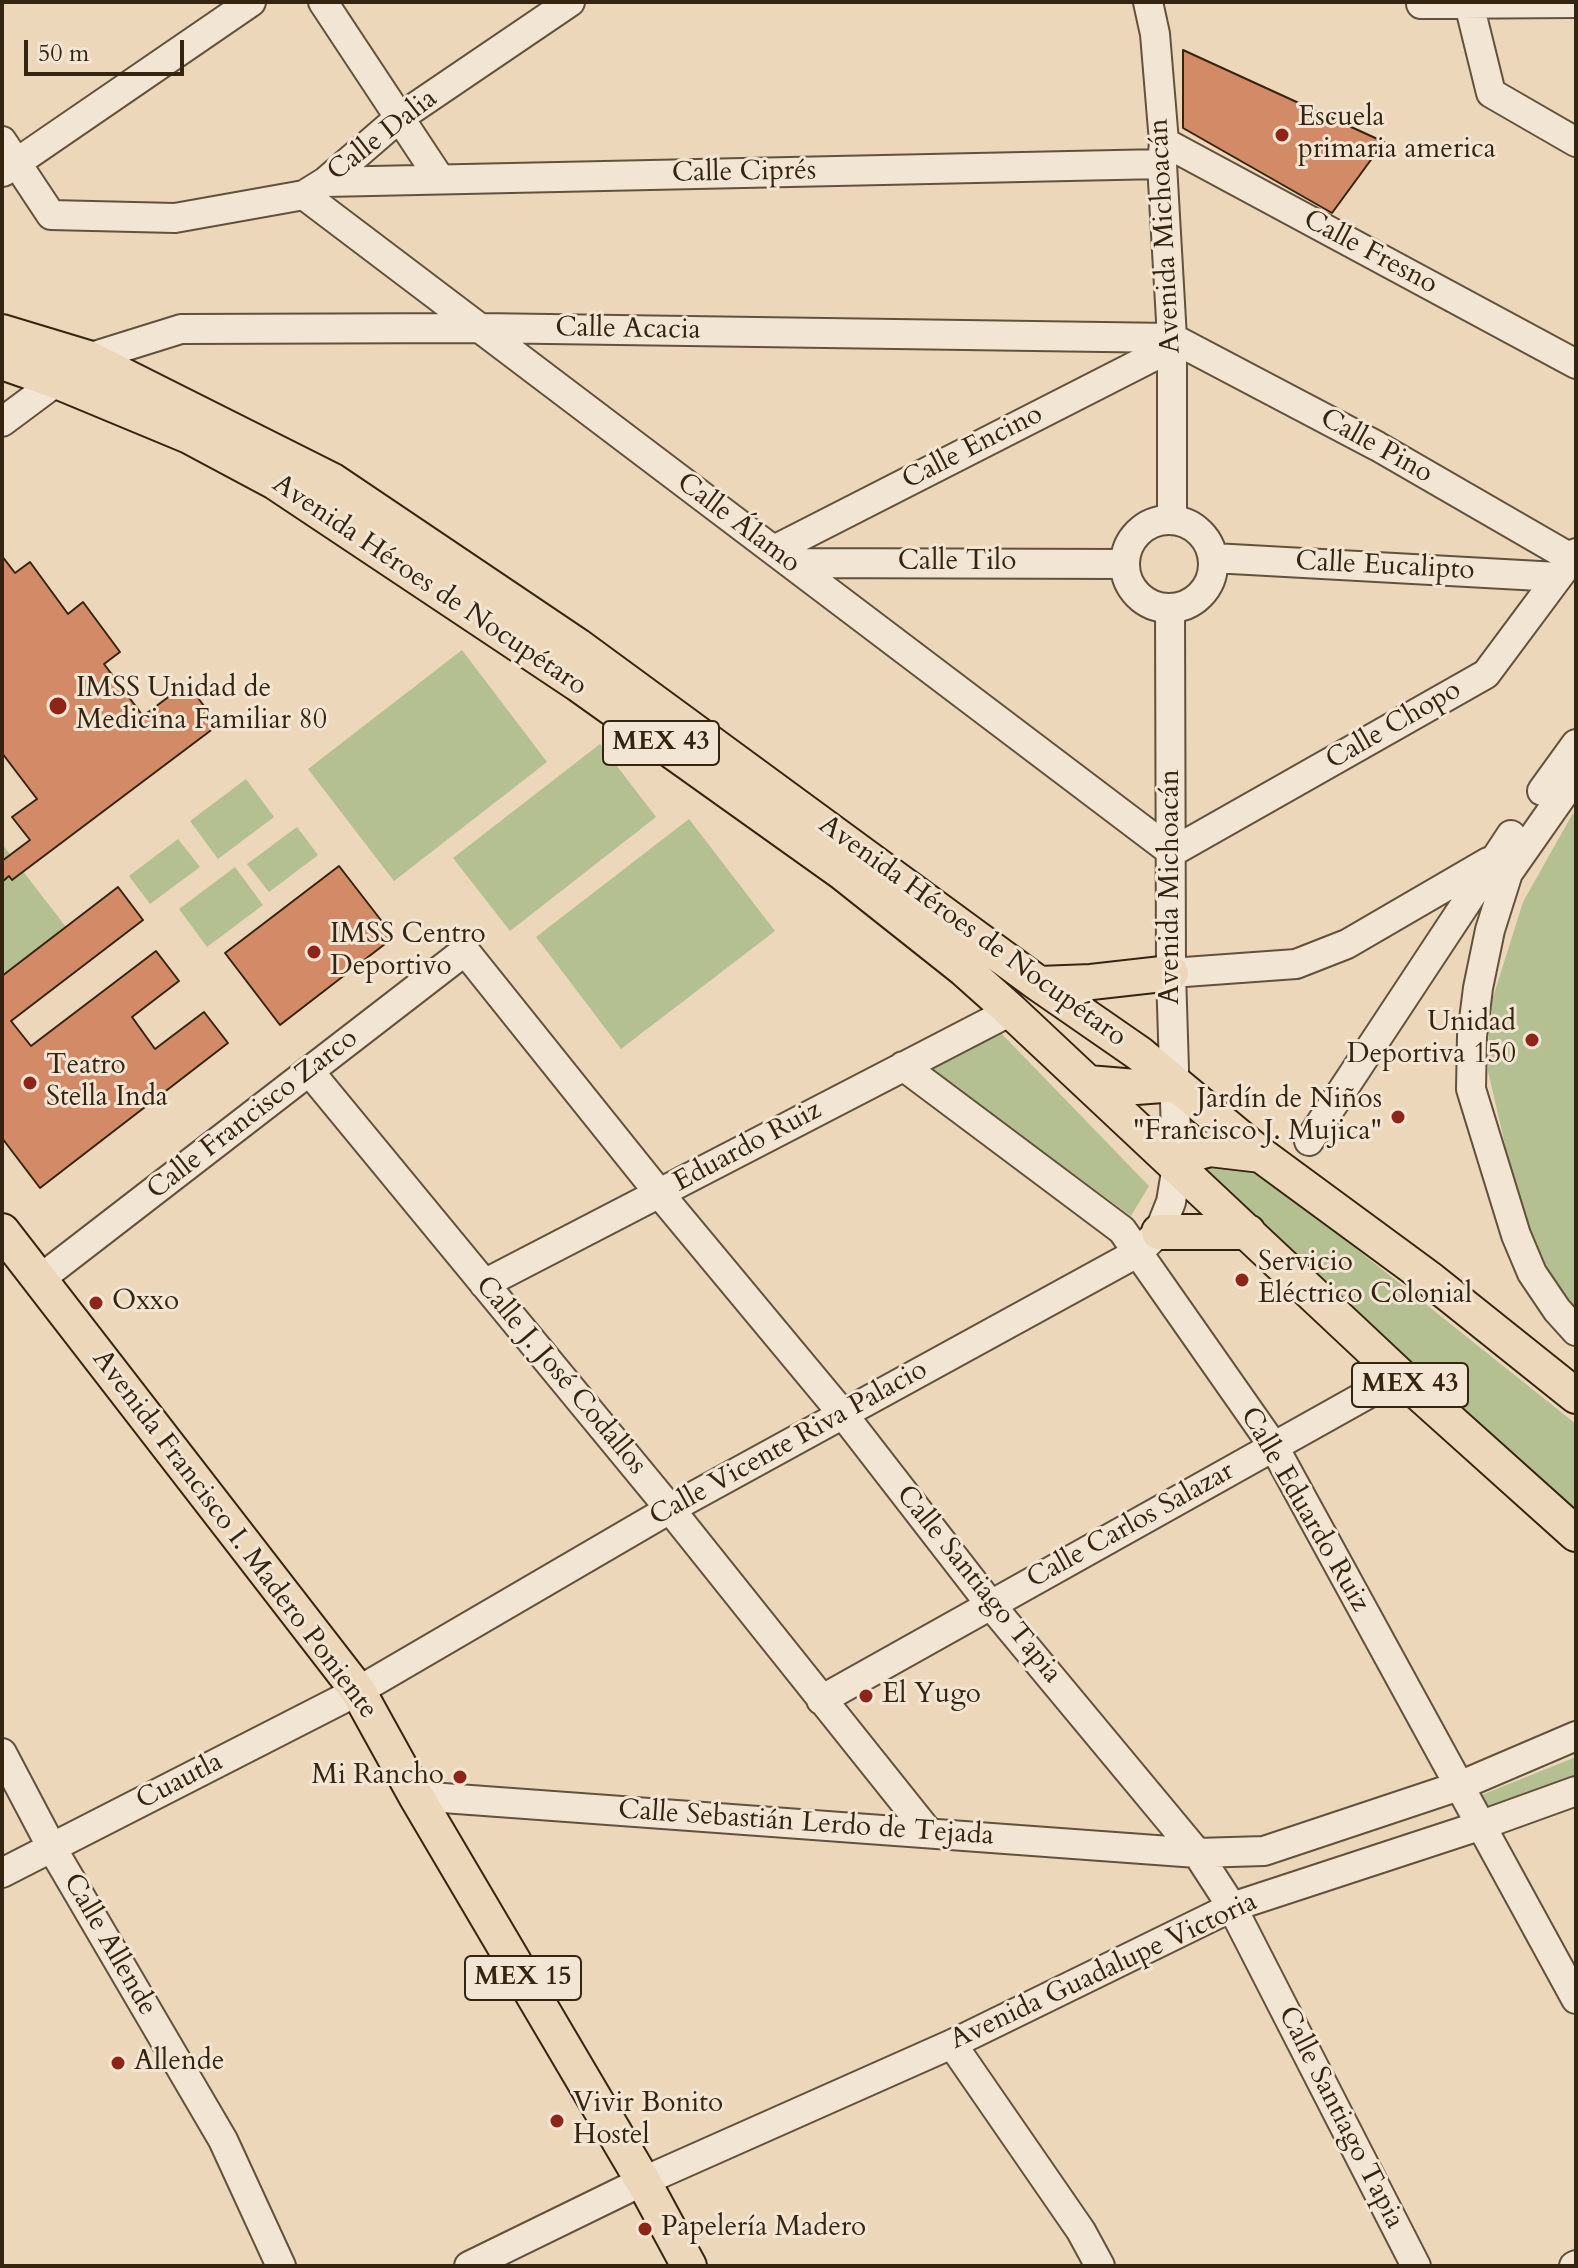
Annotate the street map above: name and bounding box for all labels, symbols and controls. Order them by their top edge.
scale bar [28,24,188,74]
text: 50 m [38,37,89,70]
street label: Calle Dalia [321,83,445,189]
place label: Escuela primaria america [1298,102,1496,168]
street label: Avenida Michoacán [1143,118,1189,354]
marker: Escuela primaria america [1273,126,1291,144]
street label: Calle Ciprés [671,155,817,191]
street label: Calle Fresno [1297,204,1443,302]
street label: Calle Acacia [555,312,701,348]
street label: Calle Encino [897,398,1049,498]
street label: Calle Pino [1314,402,1438,492]
street label: Calle Álamo [670,467,806,581]
street label: Avenida Héroes de Nocupétaro [265,468,593,704]
street label: Calle Tilo [898,546,1016,580]
street label: Calle Eucalipto [1295,546,1475,588]
place label: IMSS Unidad de Medicina Familiar 80 [76,673,327,739]
street label: Calle Chopo [1321,674,1467,778]
marker: IMSS Unidad de Medicina Familiar 80 [47,695,69,717]
road number: MEX 43 [603,721,719,765]
street label: Avenida Michoacán [1155,769,1189,1005]
street label: Avenida Héroes de Nocupétaro [811,809,1133,1055]
place label: IMSS Centro Deportivo [330,919,486,985]
marker: IMSS Centro Deportivo [305,943,323,961]
place label: Unidad Deportiva 150 [1347,1007,1516,1073]
street label: Calle Francisco Zarco [141,1022,365,1208]
marker: Unidad Deportiva 150 [1523,1031,1541,1049]
place label: Teatro Stella Inda [46,1050,168,1116]
marker: Teatro Stella Inda [21,1074,39,1092]
place label: Jardín de Niños "Francisco J. Mujica" [1133,1084,1382,1150]
street label: Eduardo Ruiz [668,1094,828,1200]
marker: Jardín de Niños "Francisco J. Mujica" [1389,1108,1407,1126]
place label: Servicio Eléctrico Colonial [1258,1247,1472,1313]
street label: Calle J. José Codallos [467,1270,653,1482]
marker: Servicio Eléctrico Colonial [1233,1271,1251,1289]
place label: Oxxo [112,1286,179,1320]
marker: Oxxo [87,1294,105,1312]
street label: Avenida Francisco I. Madero Poniente [84,1344,384,1726]
street label: Calle Vicente Riva Palacio [645,1354,933,1534]
road number: MEX 43 [1352,1363,1468,1407]
street label: Calle Eduardo Ruiz [1232,1402,1376,1618]
street label: Calle Carlos Salazar [1022,1455,1240,1597]
street label: Calle Santiago Tapia [888,1479,1068,1691]
place label: El Yugo [882,1679,981,1713]
marker: El Yugo [857,1687,875,1705]
street label: Cuautla [131,1746,229,1818]
place label: Mi Rancho [312,1760,444,1794]
marker: Mi Rancho [451,1768,469,1786]
street label: Calle Sebastián Lerdo de Tejada [617,1794,995,1854]
street label: Calle Allende [55,1868,163,2022]
street label: Avenida Guadalupe Victoria [945,1886,1263,2058]
road number: MEX 15 [465,1956,581,2000]
street label: Calle Santiago Tapia [1269,2001,1411,2235]
place label: Allende [134,2046,224,2080]
marker: Allende [109,2054,127,2072]
place label: Vivir Bonito Hostel [573,2088,723,2154]
marker: Vivir Bonito Hostel [548,2112,566,2130]
place label: Papelería Madero [661,2212,866,2246]
marker: Papelería Madero [636,2220,654,2238]

